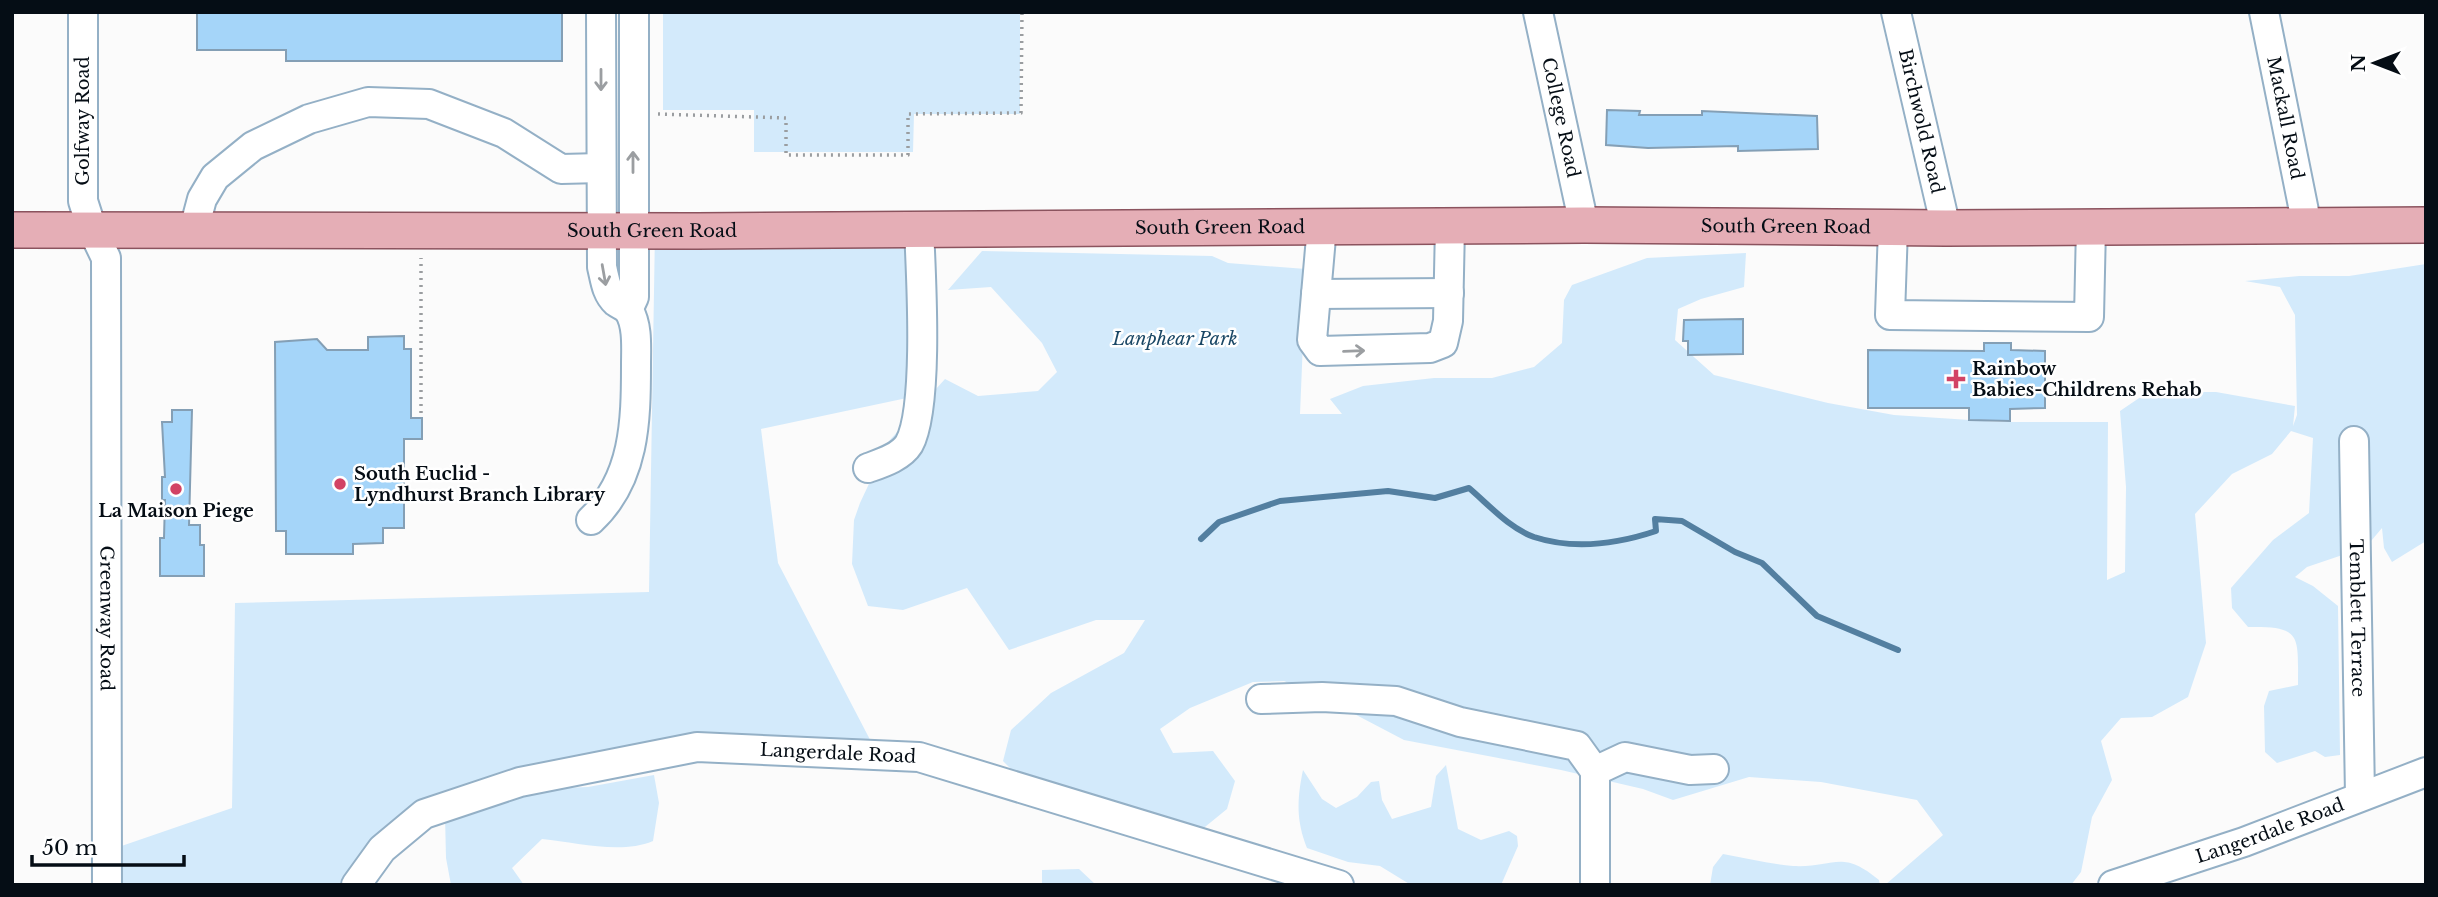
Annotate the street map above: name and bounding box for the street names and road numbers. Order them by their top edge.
street label: Birchwold Road [1894,47,1949,196]
street label: Mackall Road [2262,54,2308,181]
street label: College Road [1537,55,1584,180]
street label: Golfway Road [72,56,94,186]
street label: South Green Road [1701,215,1871,238]
street label: South Green Road [1135,216,1305,239]
street label: South Green Road [567,220,737,242]
street label: Temblett Terrace [2345,539,2369,697]
street label: Greenway Road [95,546,118,691]
street label: Langerdale Road [760,739,917,768]
street label: Langerdale Road [2193,794,2347,868]

